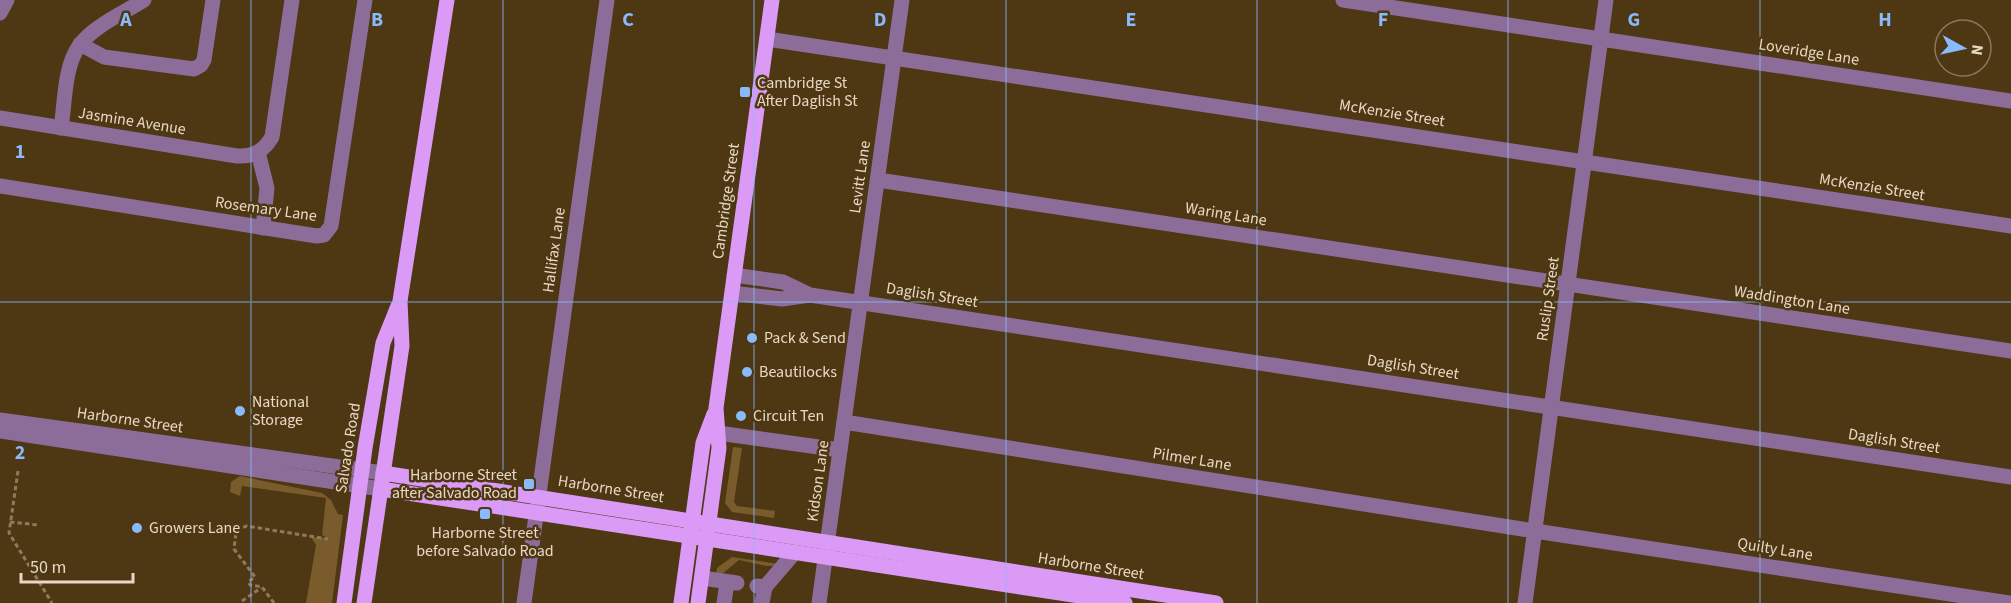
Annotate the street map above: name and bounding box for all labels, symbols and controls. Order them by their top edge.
text: A [119,6,132,34]
text: B [371,6,383,34]
text: C [622,6,634,34]
text: D [874,6,886,34]
text: E [1126,6,1136,34]
text: F [1378,6,1388,34]
text: G [1628,6,1640,34]
text: H [1878,6,1892,34]
north arrow [1933,18,1993,78]
street label: Loveridge Lane [1757,33,1861,71]
text: N [1965,43,1988,57]
place label: Cambridge St After Daglish St [757,72,858,112]
marker: Cambridge St After Daglish St [738,85,752,99]
street label: McKenzie Street [1338,94,1447,132]
street label: Jasmine Avenue [77,102,188,140]
text: 1 [15,138,25,166]
street label: Levitt Lane [844,139,876,215]
street label: Cambridge Street [707,141,745,260]
street label: McKenzie Street [1818,168,1927,206]
street label: Rosemary Lane [214,191,318,227]
street label: Waring Lane [1184,197,1268,231]
street label: Hallifax Lane [537,206,571,294]
street label: Ruslip Street [1531,255,1565,342]
street label: Daglish Street [885,277,980,313]
street label: Waddington Lane [1732,280,1852,320]
place label: Pack & Send [764,327,846,349]
marker: Pack & Send [745,331,759,345]
street label: Daglish Street [1366,349,1461,385]
place label: Beautilocks [759,361,837,383]
marker: Beautilocks [740,365,754,379]
place label: National Storage [252,391,309,431]
street label: Salvado Road [330,401,366,495]
street label: Harborne Street [75,402,185,438]
marker: National Storage [233,404,247,418]
place label: Circuit Ten [753,405,824,427]
marker: Circuit Ten [734,409,748,423]
street label: Daglish Street [1847,423,1942,459]
text: 2 [15,439,25,467]
street label: Kidson Lane [801,439,835,523]
street label: Pilmer Lane [1151,442,1233,476]
place label: Harborne Street after Salvado Road [392,464,518,504]
street label: Harborne Street [556,470,666,508]
marker: Harborne Street after Salvado Road [522,477,536,491]
marker: Harborne Street before Salvado Road [478,507,492,521]
place label: Growers Lane [149,517,240,539]
marker: Growers Lane [130,521,144,535]
place label: Harborne Street before Salvado Road [416,522,554,562]
street label: Quilty Lane [1736,532,1814,566]
scale bar [21,546,134,584]
street label: Harborne Street [1036,547,1146,585]
text: 50 m [30,555,66,580]

